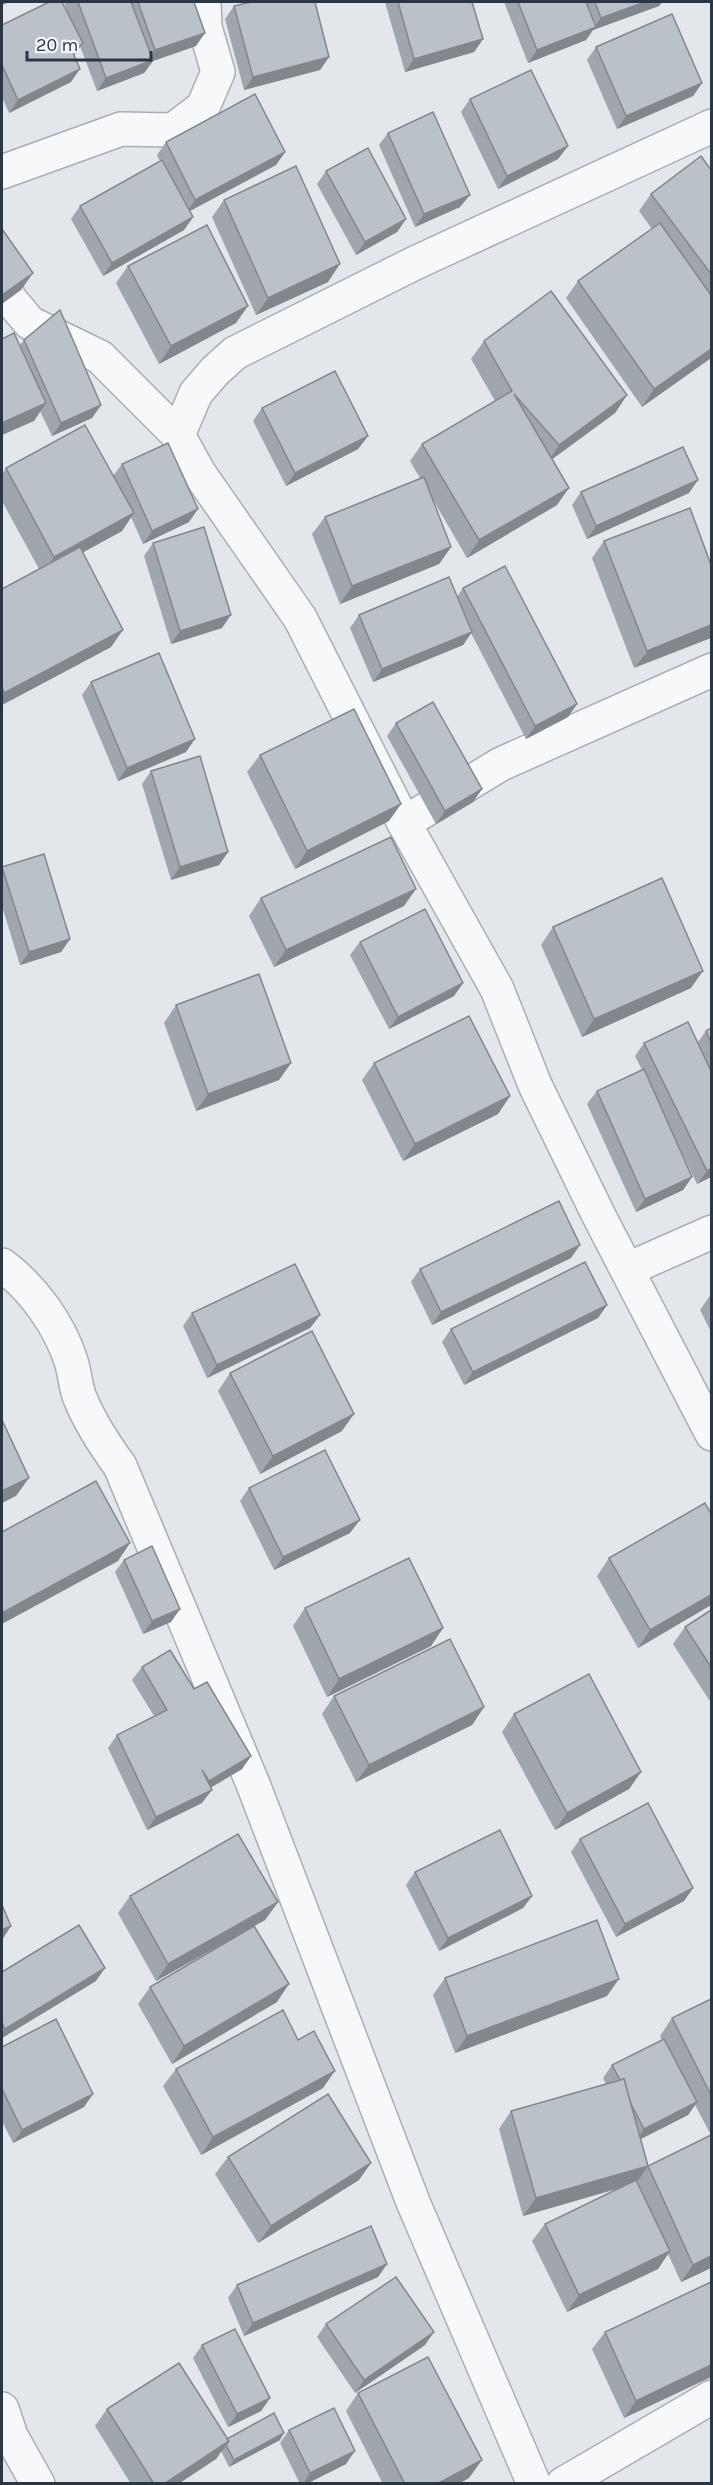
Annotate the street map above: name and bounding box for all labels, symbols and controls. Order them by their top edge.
scale bar [27,24,152,62]
text: 20 m [36,34,78,56]

